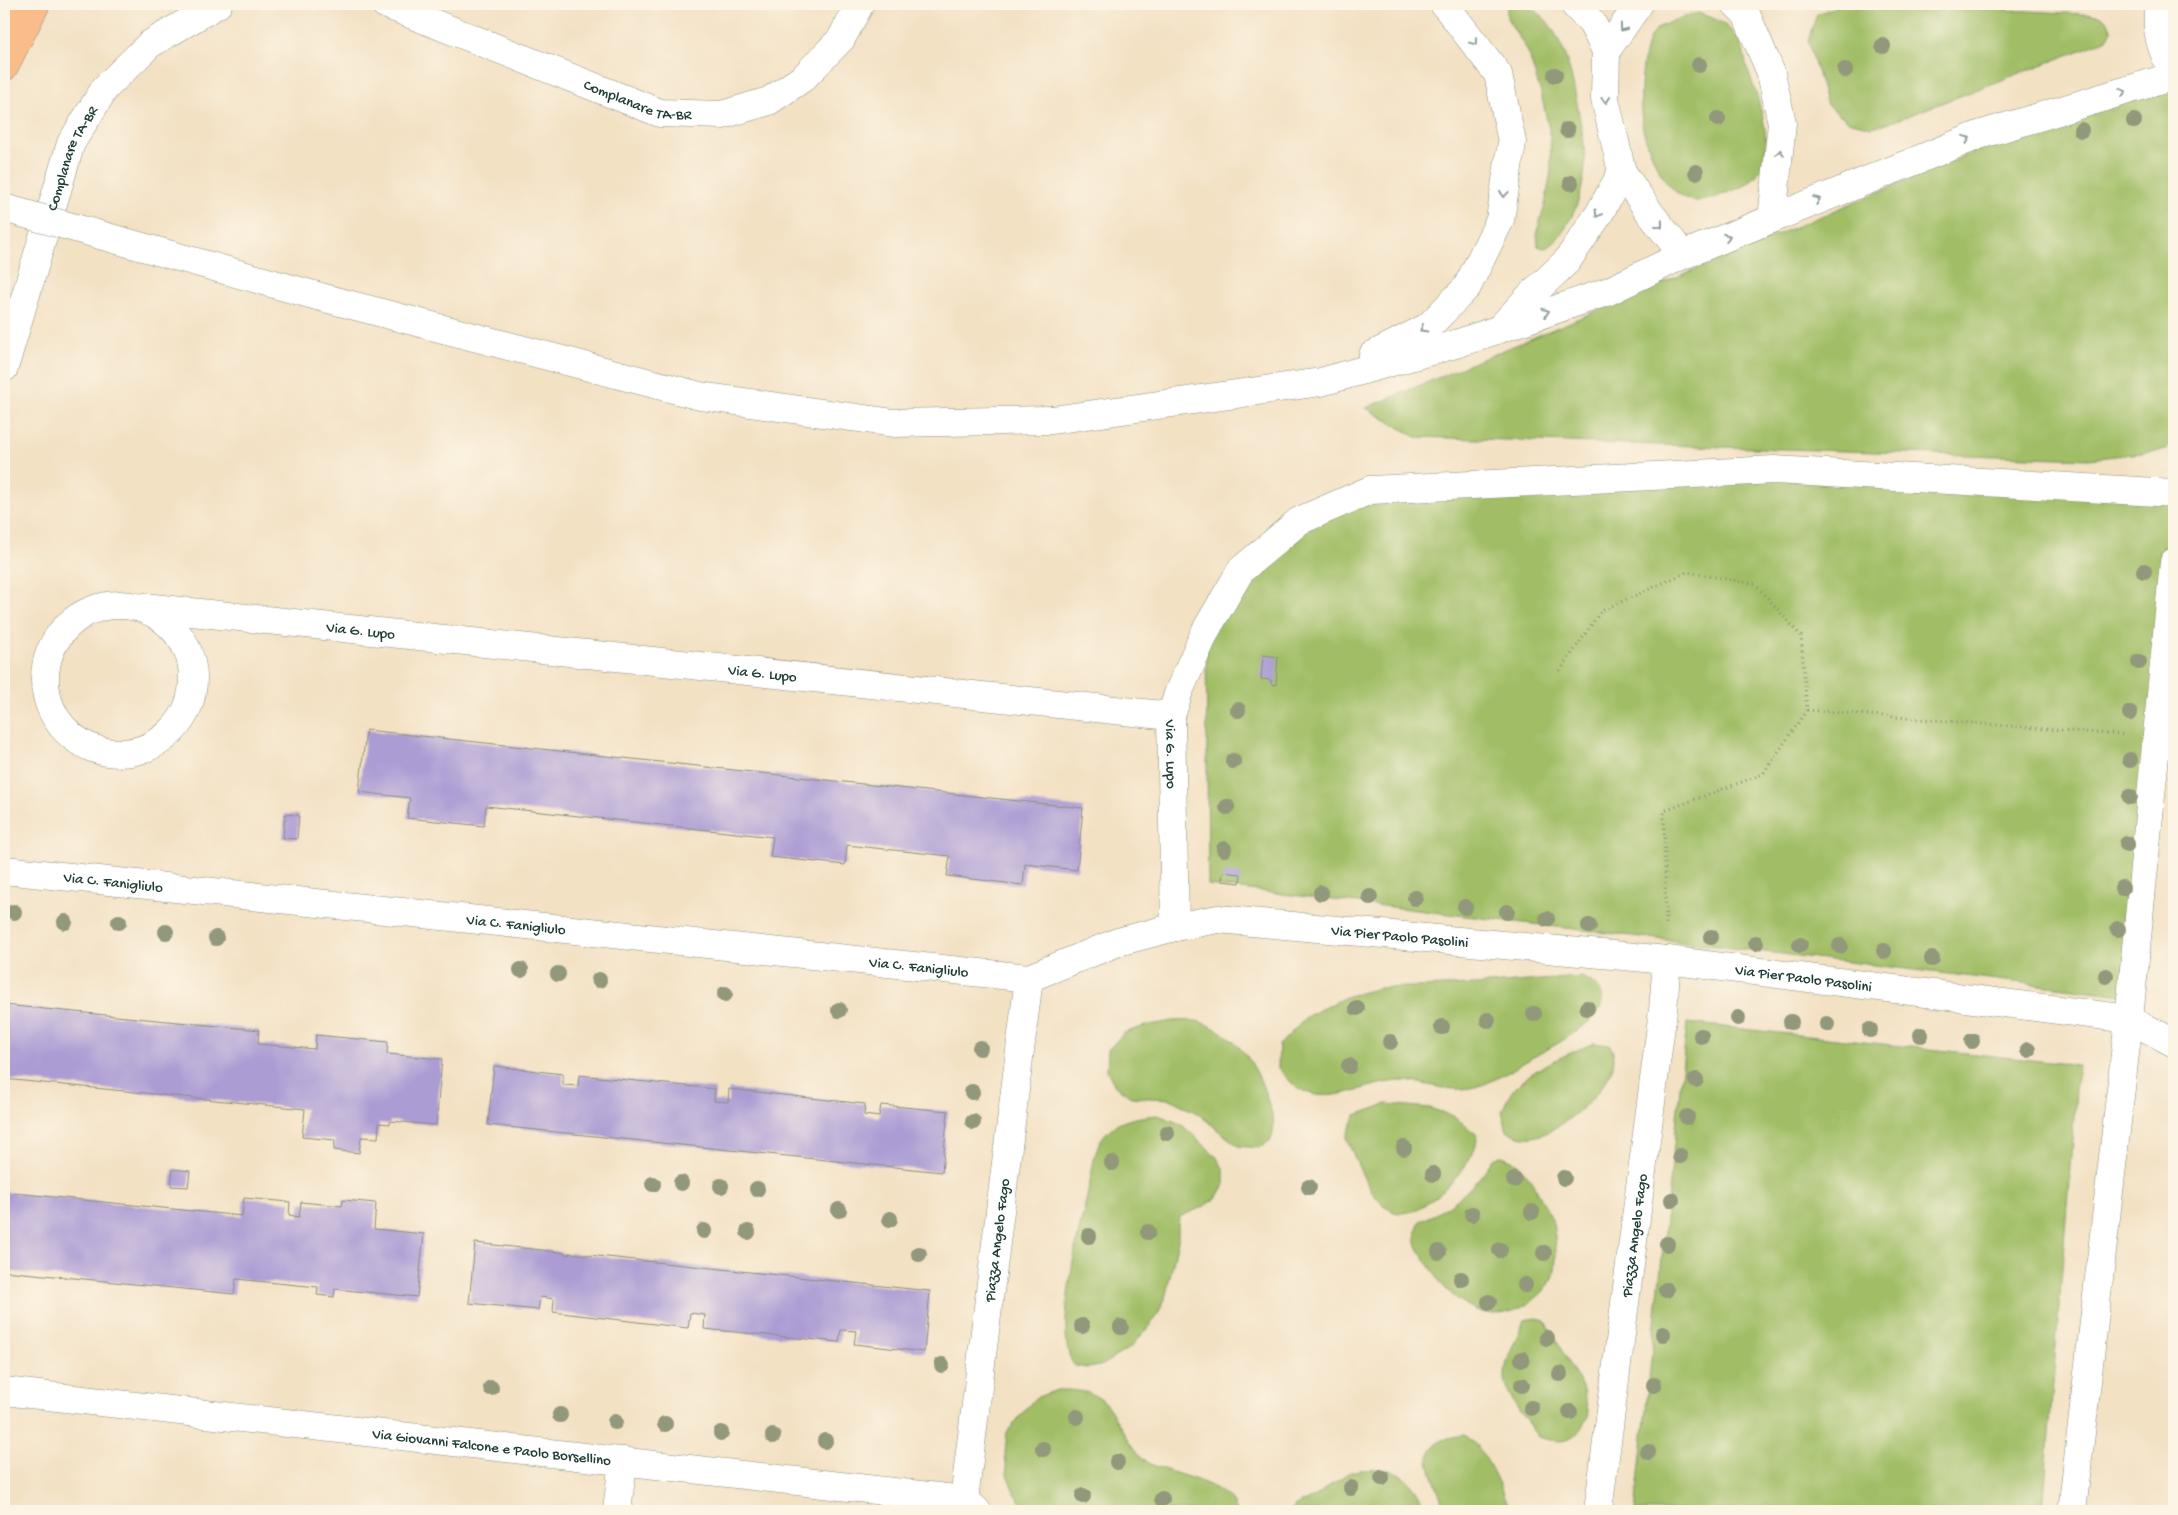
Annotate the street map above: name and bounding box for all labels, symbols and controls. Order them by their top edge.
one-way arrow [1620,22,1629,31]
one-way arrow [1468,36,1477,46]
street label: Complanare TA-BR [581,77,693,125]
one-way arrow [2118,88,2127,98]
one-way arrow [1600,96,1611,104]
street label: Complanare TA-BR [44,102,103,213]
one-way arrow [1963,135,1971,145]
one-way arrow [1774,149,1785,157]
one-way arrow [1500,190,1510,198]
one-way arrow [1812,196,1821,207]
one-way arrow [1595,209,1605,218]
one-way arrow [1655,220,1664,229]
one-way arrow [1723,233,1731,243]
one-way arrow [1541,308,1550,318]
one-way arrow [1419,322,1428,332]
street label: Via G. Lupo [324,619,396,645]
street label: Via G. Lupo [726,662,798,687]
street label: Via G. Lupo [1160,719,1179,789]
street label: Via C. Fanigliulo [62,869,164,898]
street label: Via C. Fanigliulo [464,912,567,940]
street label: Via Pier Paolo Pasolini [1329,922,1469,953]
street label: Via C. Fanigliulo [867,954,969,983]
street label: Via Pier Paolo Pasolini [1733,962,1873,997]
street label: Piazza Angelo Fago [1619,1173,1653,1299]
street label: Piazza Angelo Fago [982,1177,1015,1304]
street label: Via Giovanni Falcone e Paolo Borsellino [370,1426,612,1471]

